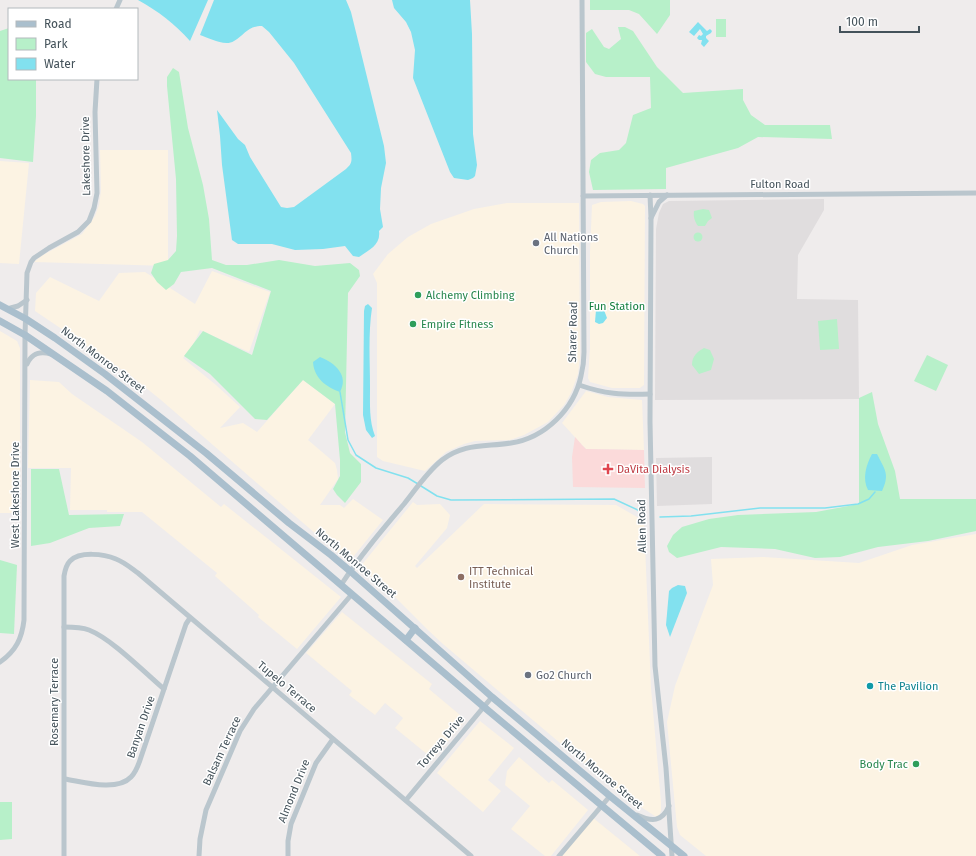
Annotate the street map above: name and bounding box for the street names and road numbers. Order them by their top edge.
street label: Lakeshore Drive [79,116,93,196]
street label: Fulton Road [750,178,810,191]
street label: Sharer Road [566,301,580,363]
street label: North Monroe Street [58,324,148,396]
street label: West Lakeshore Drive [9,442,22,548]
street label: Allen Road [635,499,649,553]
street label: North Monroe Street [313,525,399,601]
street label: Rosemary Terrace [48,658,61,746]
street label: Tupelo Terrace [255,659,319,715]
street label: Banyan Drive [124,694,158,760]
street label: Torreya Drive [415,713,467,771]
street label: Balsam Terrace [200,714,244,788]
street label: North Monroe Street [559,736,645,812]
street label: Almond Drive [275,757,313,825]

